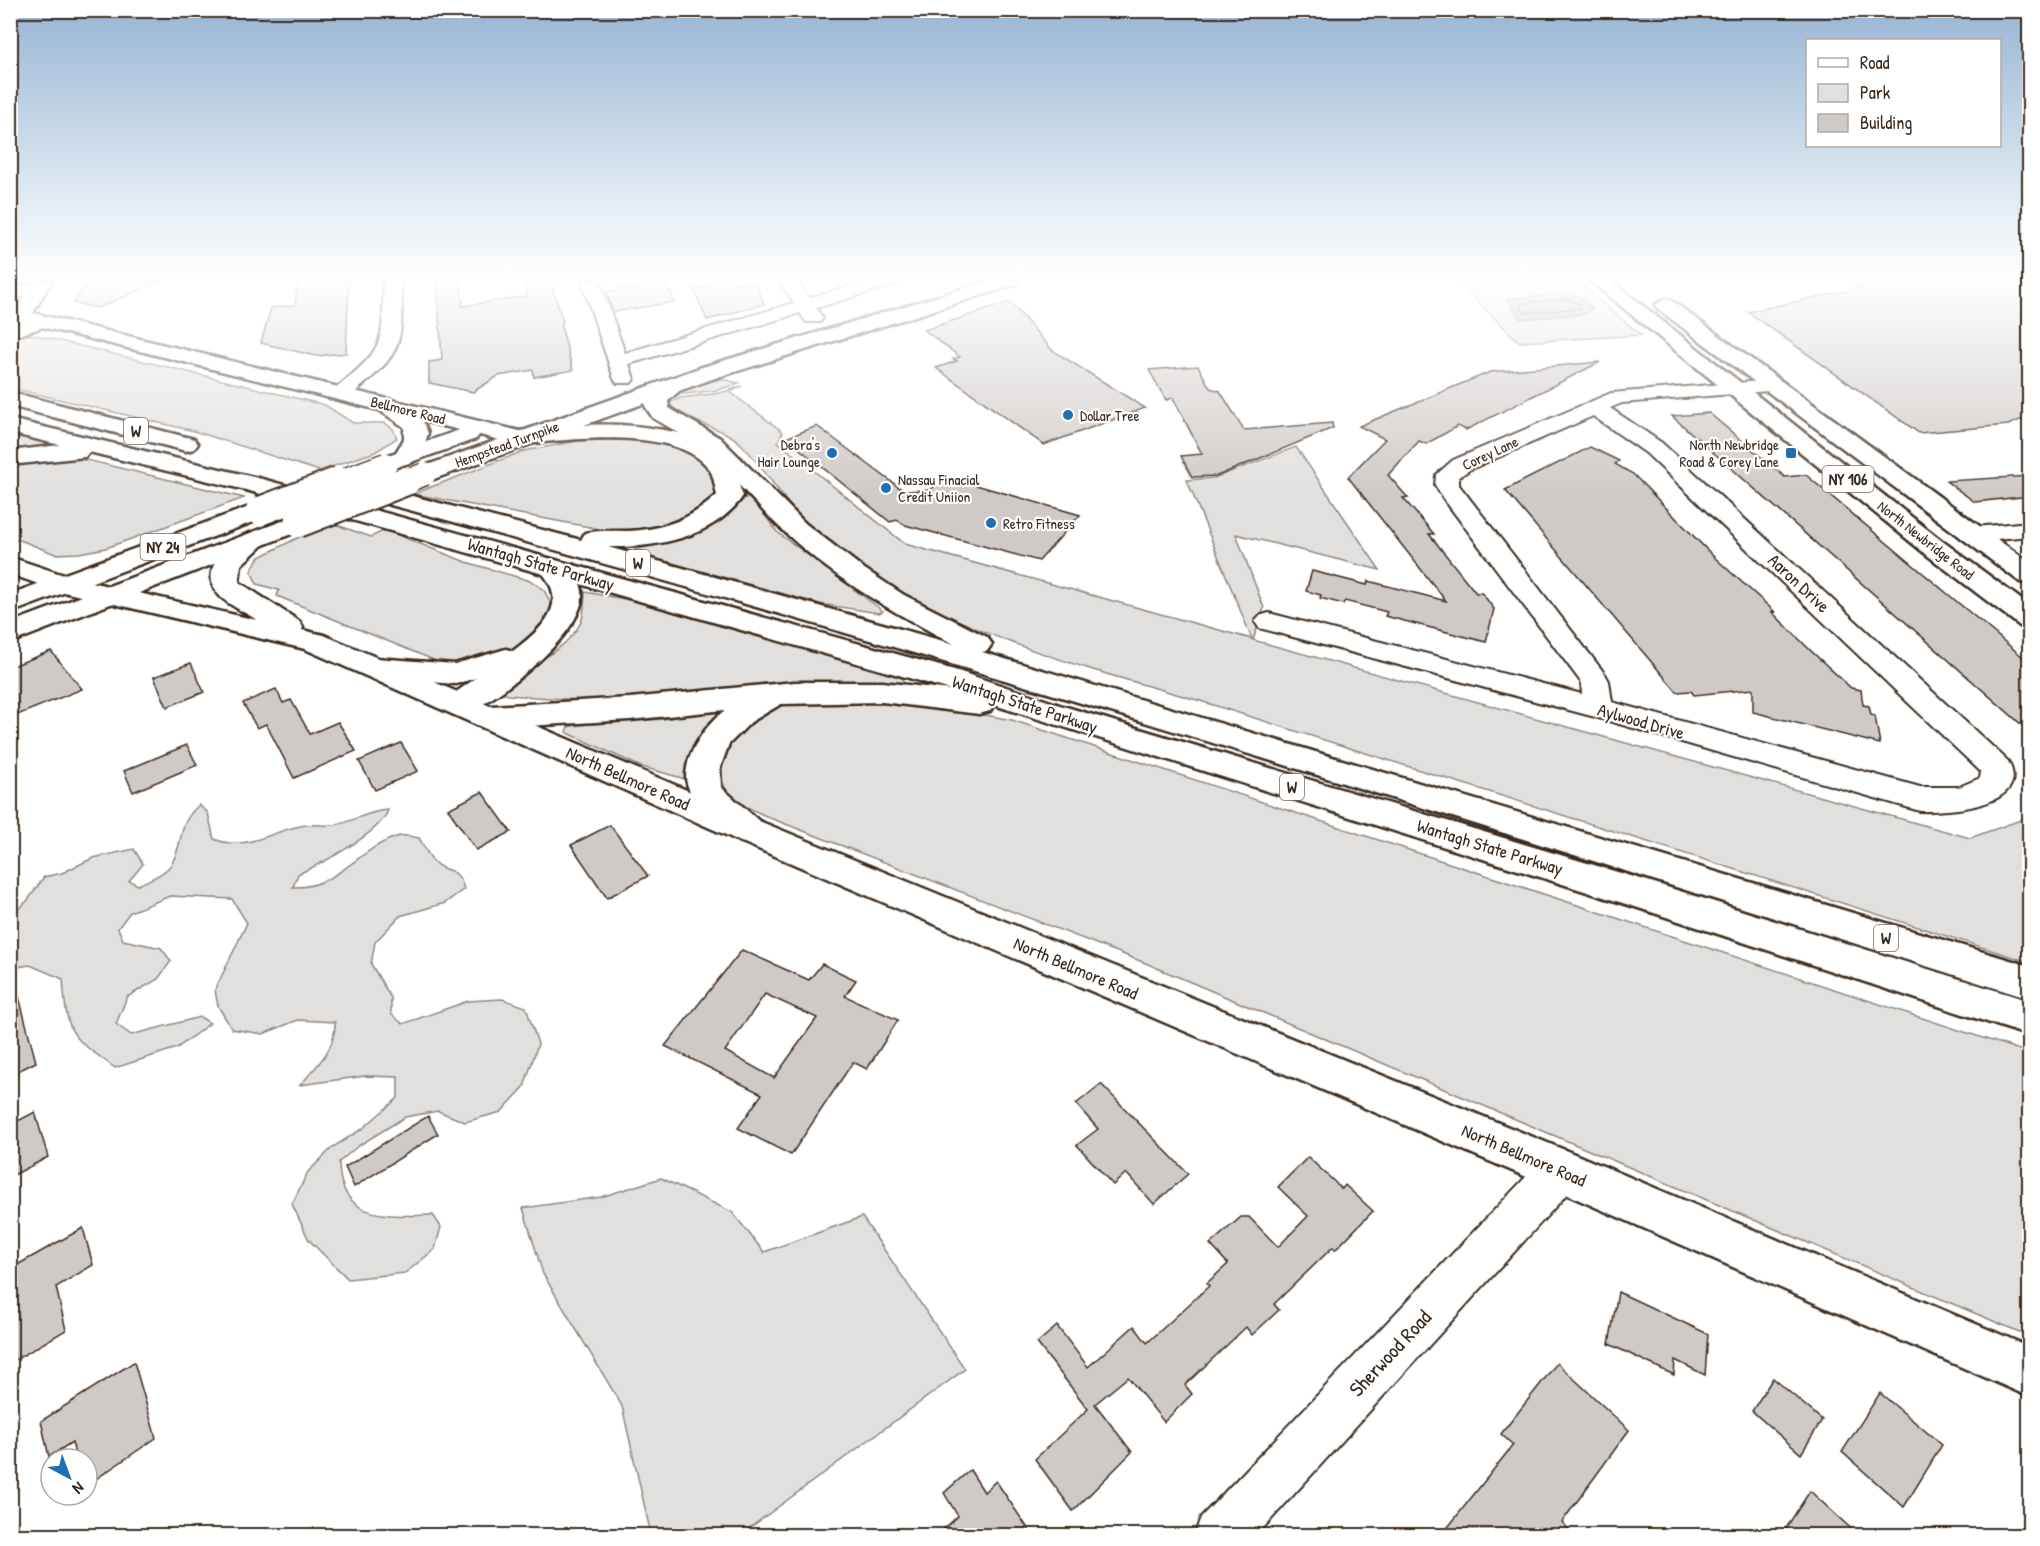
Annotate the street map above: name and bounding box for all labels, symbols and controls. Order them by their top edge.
legend [1806,39,2001,147]
text: Road [1860,50,1890,75]
text: Park [1860,80,1891,105]
text: Building [1860,110,1912,135]
street label: Bellmore Road [369,391,448,429]
place label: Dollar Tree [1080,405,1140,426]
marker: Dollar Tree [1061,408,1075,422]
street label: Hempstead Turnpike [452,415,562,473]
road number: W [124,418,148,444]
street label: Corey Lane [1458,431,1522,475]
place label: Debra's Hair Lounge [757,434,820,472]
place label: North Newbridge Road & Corey Lane [1680,434,1779,472]
marker: Debra's Hair Lounge [825,446,839,460]
marker: North Newbridge Road & Corey Lane [1784,446,1798,460]
road number: NY 106 [1822,466,1874,492]
place label: Nassau Finacial Credit Uniion [898,469,979,507]
marker: Nassau Finacial Credit Uniion [879,481,893,495]
street label: North Newbridge Road [1873,496,1979,585]
place label: Retro Fitness [1003,513,1075,534]
marker: Retro Fitness [984,516,998,530]
street label: Wantagh State Parkway [465,531,618,597]
road number: NY 24 [140,534,186,560]
street label: Aaron Drive [1763,548,1835,618]
road number: W [626,550,650,576]
street label: Wantagh State Parkway [949,669,1101,739]
street label: Aylwood Drive [1595,697,1687,745]
street label: North Bellmore Road [562,740,694,816]
road number: W [1280,774,1304,800]
street label: Wantagh State Parkway [1414,813,1566,881]
road number: W [1874,925,1898,951]
street label: North Bellmore Road [1010,931,1142,1005]
street label: North Bellmore Road [1458,1118,1590,1192]
street label: Sherwood Road [1342,1303,1438,1403]
north arrow [39,1447,99,1507]
text: N [68,1477,89,1500]

